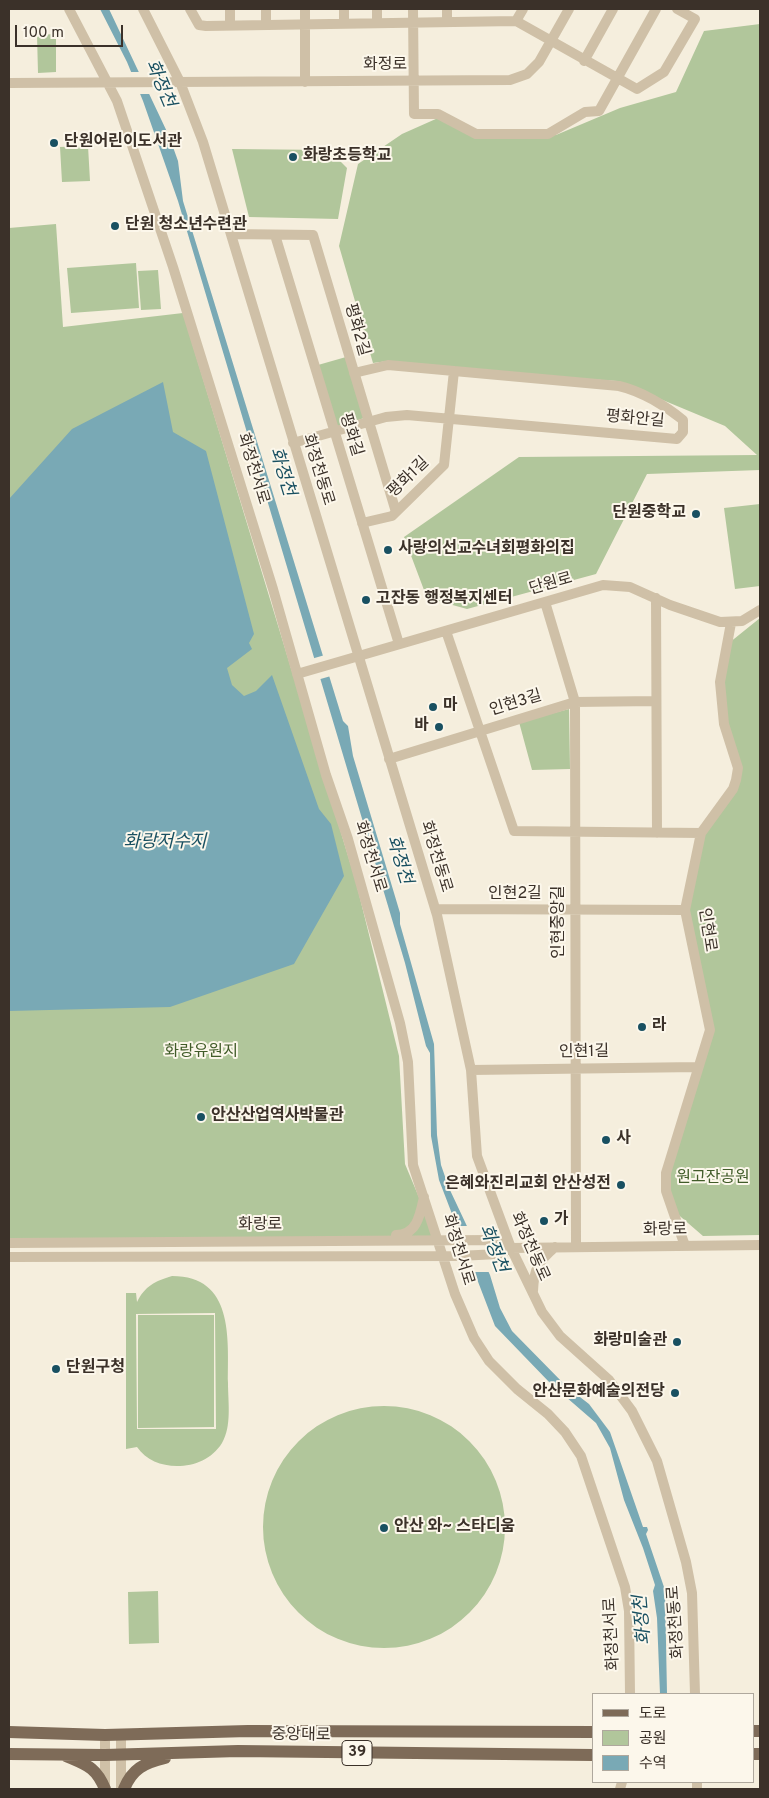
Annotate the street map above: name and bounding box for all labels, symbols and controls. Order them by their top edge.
scale bar [18,15,125,47]
text: 100 m [23,24,64,43]
street label: 화정로 [363,56,407,76]
water label: 화정천 [139,57,179,111]
place label: 단원어린이도서관 [64,133,182,153]
marker: 단원어린이도서관 [48,137,60,149]
place label: 화랑초등학교 [303,147,391,167]
marker: 화랑초등학교 [287,151,299,163]
place label: 단원 청소년수련관 [125,216,247,236]
marker: 단원 청소년수련관 [109,220,121,232]
street label: 평화2길 [339,301,373,359]
street label: 평화안길 [605,408,665,432]
street label: 평화길 [334,411,366,459]
street label: 화정천서로 [232,431,272,507]
street label: 화정천동로 [297,432,337,508]
water label: 화정천 [263,445,299,499]
street label: 평화1길 [384,454,434,502]
place label: 단원중학교 [612,504,686,524]
marker: 단원중학교 [690,508,702,520]
place label: 사랑의선교수녀회평화의집 [398,540,575,560]
marker: 사랑의선교수녀회평화의집 [382,544,394,556]
street label: 단원로 [527,570,575,600]
place label: 고잔동 행정복지센터 [376,590,512,610]
marker: 고잔동 행정복지센터 [360,594,372,606]
street label: 인현3길 [487,687,545,721]
place label: 마 [443,697,458,717]
marker: 마 [427,701,439,713]
place label: 바 [414,717,429,737]
marker: 바 [433,721,445,733]
street label: 화정천서로 [349,819,389,895]
street label: 화정천동로 [415,819,455,895]
water label: 화랑저수지 [124,832,206,854]
water label: 화정천 [380,833,416,887]
street label: 인현2길 [488,885,542,905]
street label: 인현중앙길 [550,885,570,959]
street label: 인현로 [693,907,719,953]
place label: 라 [652,1017,667,1037]
marker: 라 [636,1021,648,1033]
park label: 화랑유원지 [164,1043,238,1063]
street label: 인현1길 [559,1043,609,1063]
place label: 안산산업역사박물관 [211,1107,343,1127]
marker: 안산산업역사박물관 [195,1111,207,1123]
place label: 사 [616,1130,631,1150]
marker: 사 [600,1134,612,1146]
park label: 원고잔공원 [676,1169,750,1189]
place label: 은혜와진리교회 안산성전 [445,1175,611,1195]
marker: 은혜와진리교회 안산성전 [615,1179,627,1191]
street label: 화정천동로 [505,1209,553,1285]
place label: 가 [554,1211,569,1231]
street label: 화정천서로 [437,1212,477,1288]
marker: 가 [538,1215,550,1227]
street label: 화랑로 [238,1216,282,1236]
street label: 화랑로 [643,1221,687,1241]
water label: 화정천 [473,1222,511,1276]
place label: 화랑미술관 [593,1332,667,1352]
marker: 화랑미술관 [671,1336,683,1348]
place label: 단원구청 [66,1359,125,1379]
marker: 단원구청 [50,1363,62,1375]
place label: 안산문화예술의전당 [533,1383,665,1403]
marker: 안산문화예술의전당 [669,1387,681,1399]
place label: 안산 와~ 스타디움 [394,1518,515,1538]
marker: 안산 와~ 스타디움 [378,1522,390,1534]
street label: 화정천동로 [665,1585,689,1659]
water label: 화정천 [631,1594,657,1646]
street label: 화정천서로 [601,1597,625,1671]
legend [592,1693,754,1783]
text: 도로 [639,1705,667,1724]
street label: 중앙대로 [271,1726,331,1746]
text: 공원 [639,1730,667,1749]
road number: 39 [342,1740,372,1766]
text: 수역 [639,1755,667,1774]

